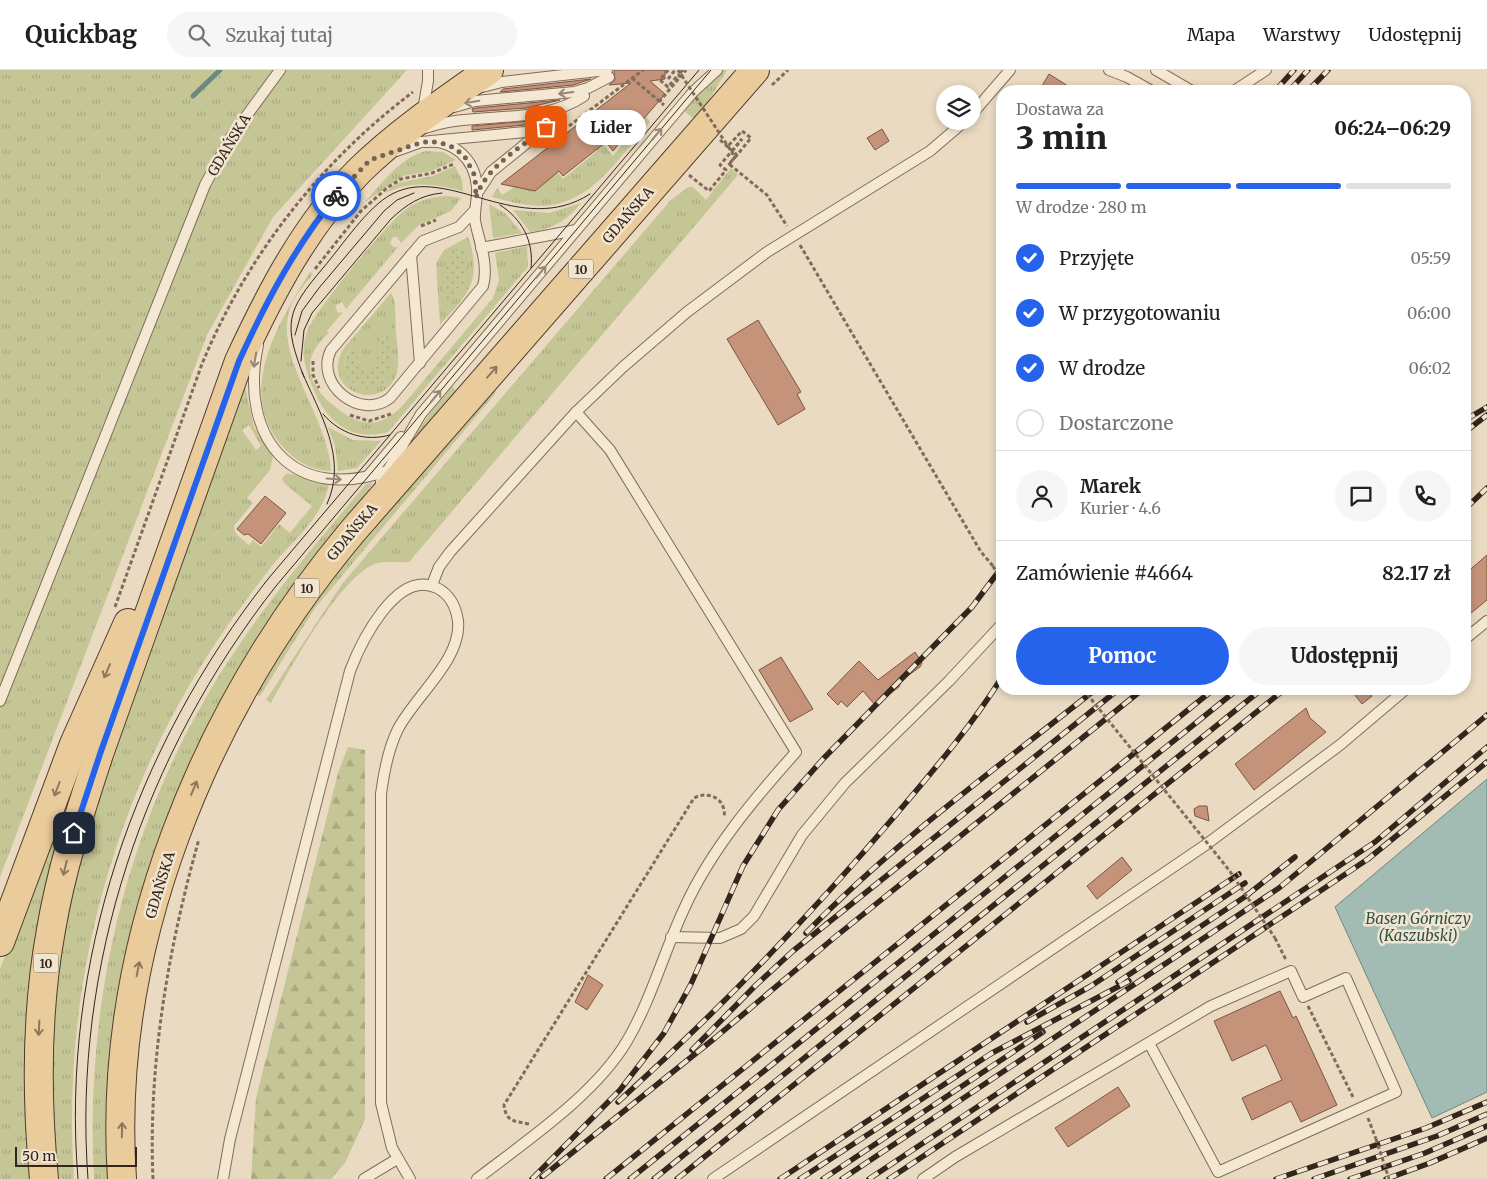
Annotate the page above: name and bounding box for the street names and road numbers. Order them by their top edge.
street label: GDAŃSKA [203,111,255,179]
street label: GDAŃSKA [598,183,658,247]
road number: 10 [568,260,594,278]
street label: GDAŃSKA [323,500,381,564]
road number: 10 [294,578,320,598]
street label: GDAŃSKA [141,849,179,921]
road number: 10 [34,954,58,972]

